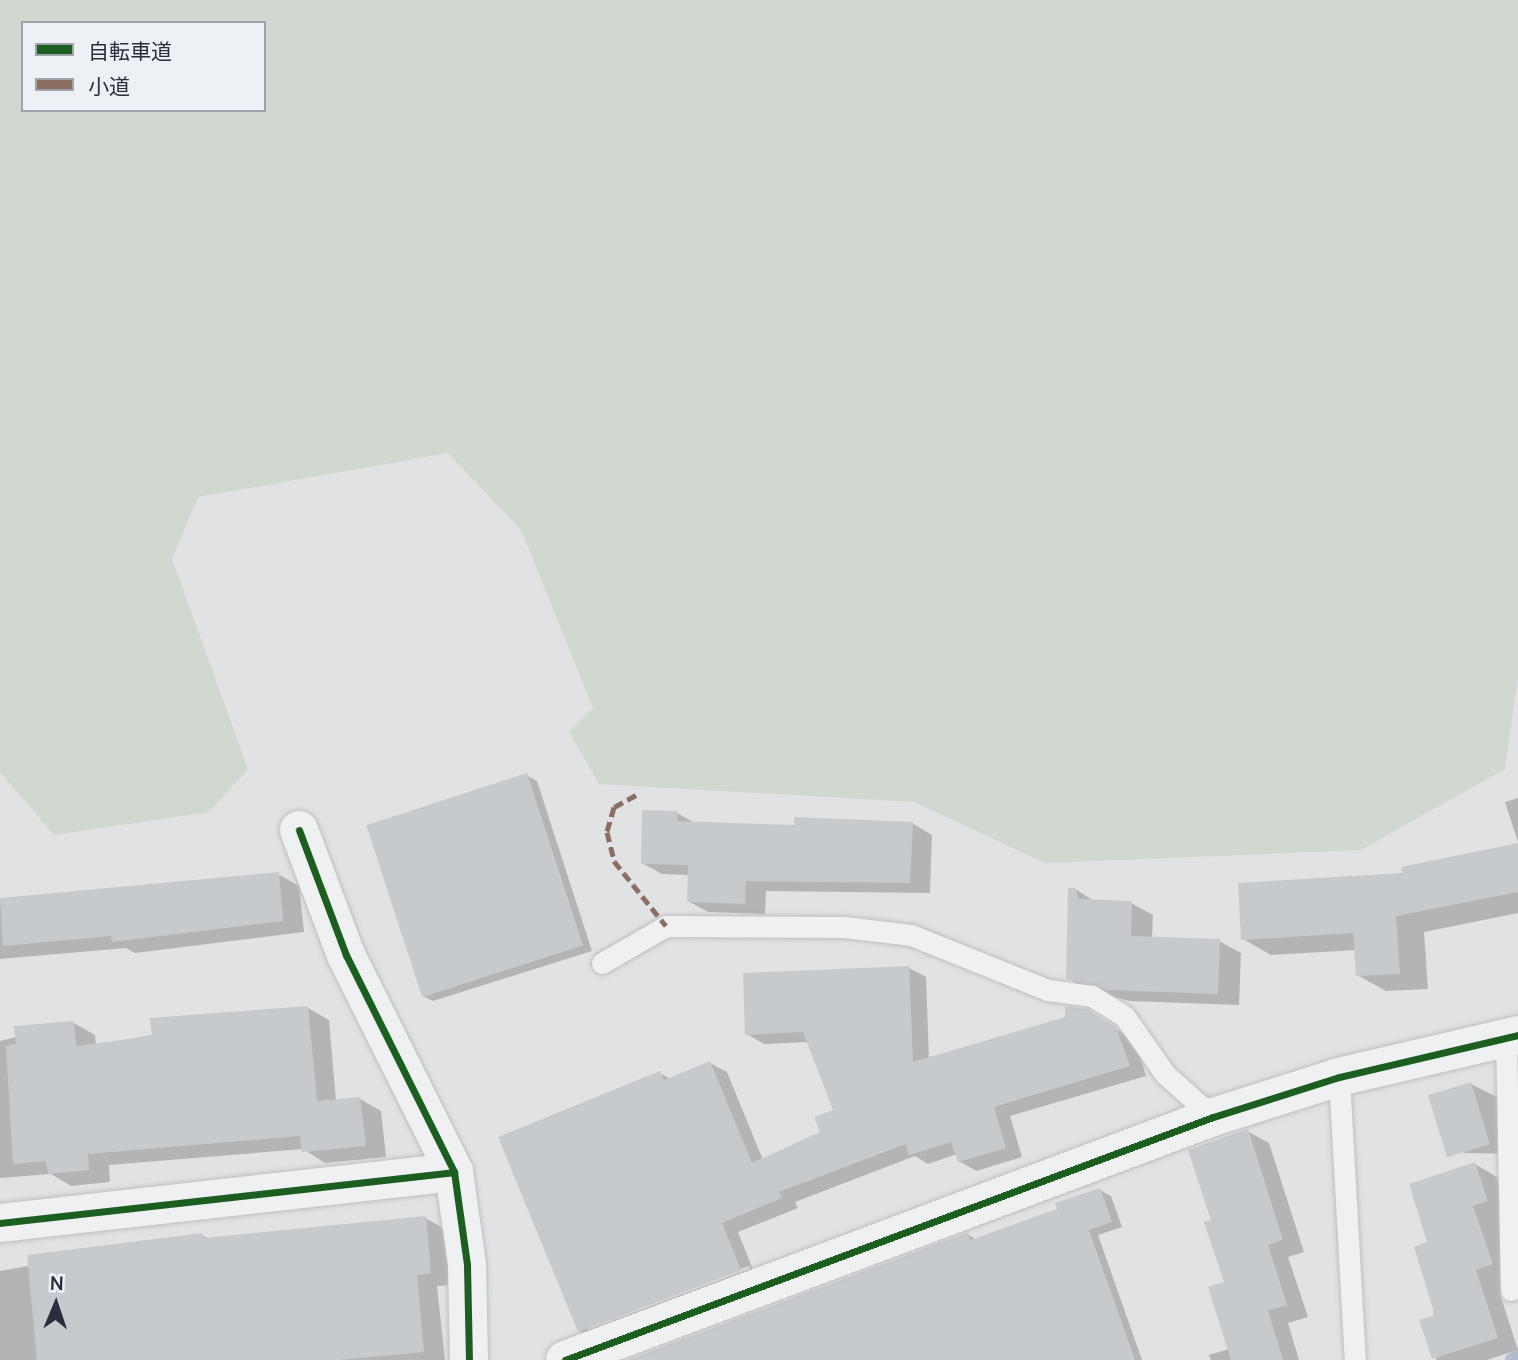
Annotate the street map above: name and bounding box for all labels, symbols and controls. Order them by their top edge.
legend [21,21,266,112]
text: 自転車道 [88,37,172,65]
text: 小道 [88,72,130,100]
north arrow [21,1269,91,1339]
text: N [49,1270,64,1296]

